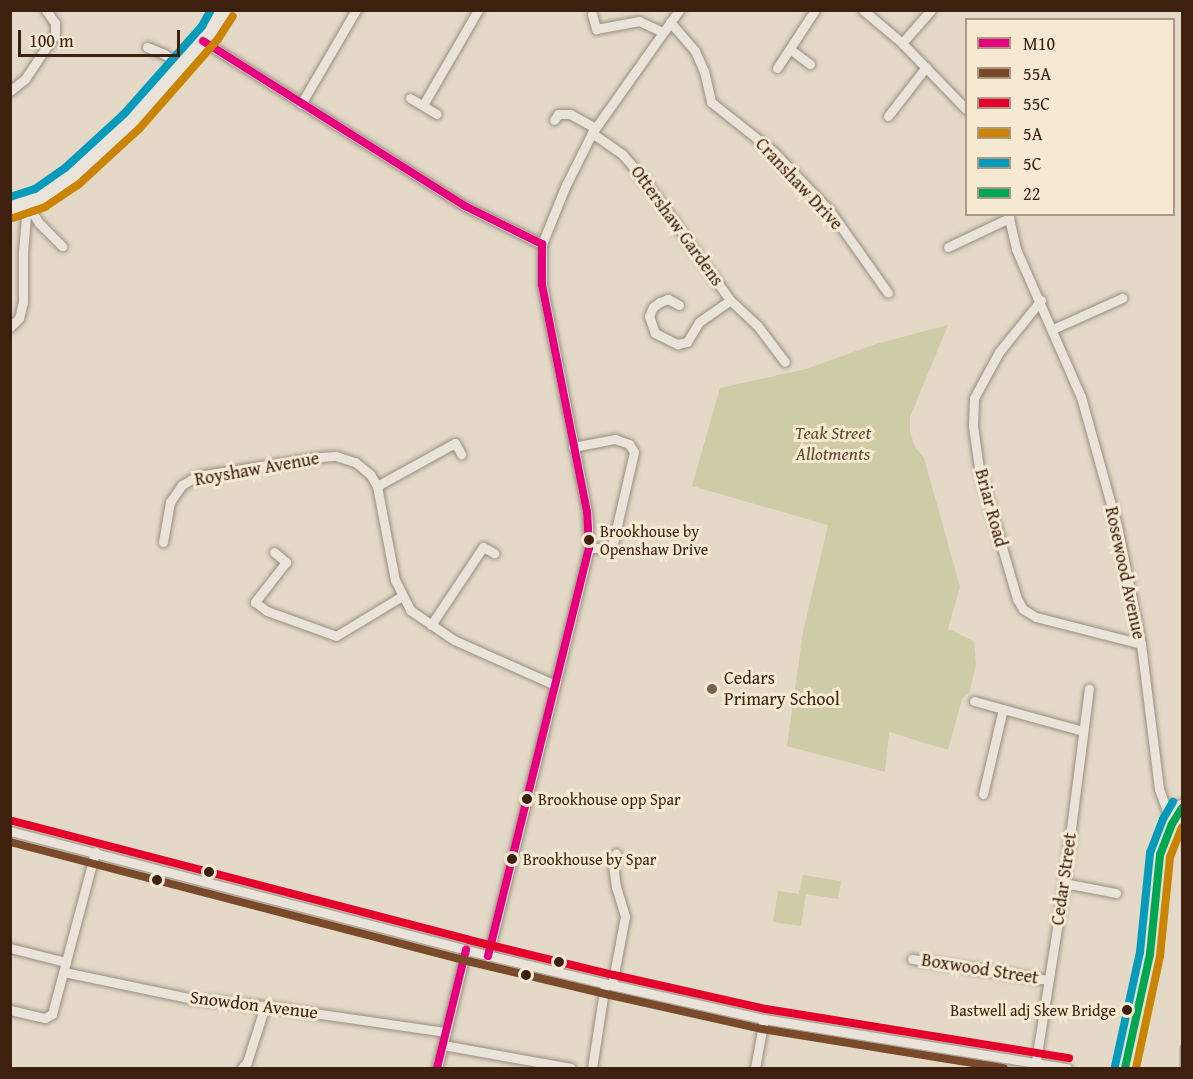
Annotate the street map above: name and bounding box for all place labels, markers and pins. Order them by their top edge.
place label: Brookhouse by Openshaw Drive [600,521,708,559]
marker: Brookhouse by Openshaw Drive [583,534,595,546]
place label: Cedars Primary School [724,668,840,710]
marker: Cedars Primary School [705,682,719,696]
place label: Brookhouse opp Spar [538,789,681,809]
marker: Brookhouse opp Spar [521,793,533,805]
place label: Brookhouse by Spar [523,849,656,869]
marker: Brookhouse by Spar [506,853,518,865]
unlabelled marker [203,866,215,878]
unlabelled marker [151,874,163,886]
unlabelled marker [553,956,565,968]
unlabelled marker [520,969,532,981]
place label: Bastwell adj Skew Bridge [950,1000,1116,1020]
marker: Bastwell adj Skew Bridge [1121,1004,1133,1016]

